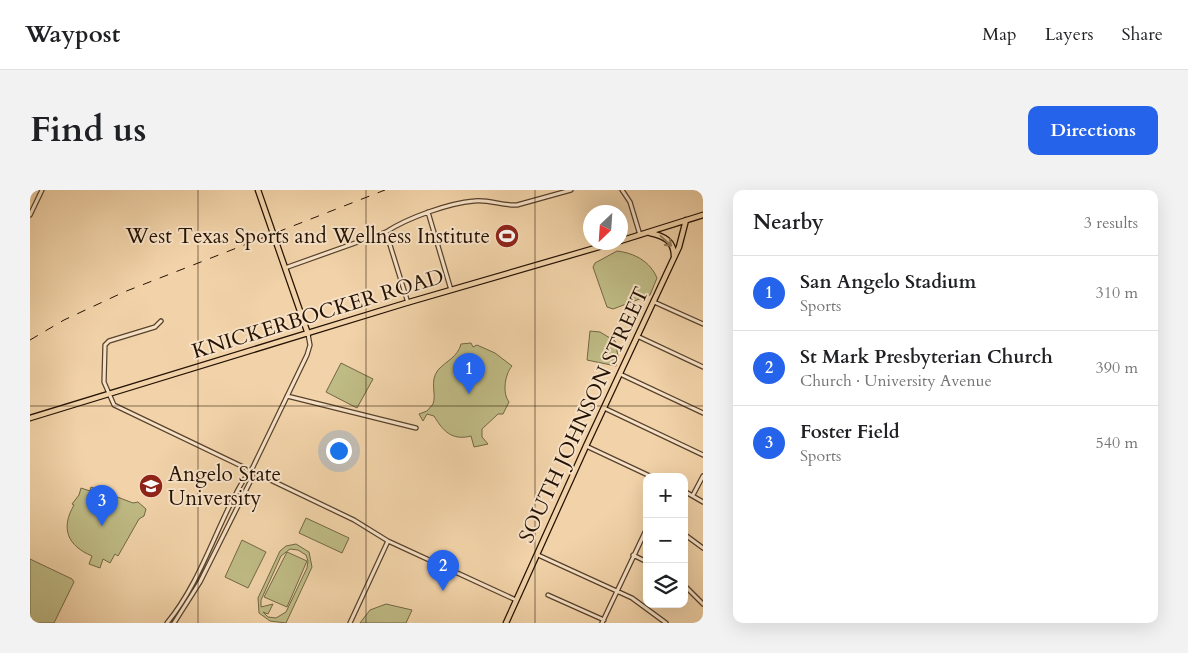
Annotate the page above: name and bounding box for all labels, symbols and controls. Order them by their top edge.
text: Waypost [25,18,120,51]
text: Map [982,22,1017,47]
text: Layers [1045,22,1094,47]
text: Share [1122,22,1163,47]
text: Find us [30,106,146,154]
button: Directions [1028,106,1158,155]
north arrow [583,205,628,250]
text: Nearby [753,208,824,237]
text: 3 results [1084,212,1138,234]
place label: West Texas Sports and Wellness Institute [124,222,490,251]
sports icon: West Texas Sports and Wellness Institute [494,223,520,249]
one-way arrow [660,235,673,247]
street label: KNICKERBOCKER ROAD [189,262,447,366]
text: San Angelo Stadium [800,269,976,295]
street label: SOUTH JOHNSON STREET [512,282,656,548]
text: 1 [765,282,773,304]
text: 310 m [1096,282,1138,304]
text: Sports [800,295,841,317]
text: St Mark Presbyterian Church [800,344,1053,370]
pin: 1 [453,353,485,394]
text: 2 [765,357,773,379]
text: 390 m [1096,357,1138,379]
text: Church · University Avenue [800,370,992,392]
text: Foster Field [800,419,900,445]
text: 3 [765,432,773,454]
text: 540 m [1096,432,1138,454]
your location [326,438,352,464]
text: Sports [800,445,841,467]
place label: Angelo State University [168,460,281,513]
school or university icon: Angelo State University [138,473,164,499]
map controls [643,473,688,608]
button: + [643,473,688,518]
pin: 3 [86,485,118,526]
button: − [643,518,688,563]
pin: 2 [427,550,459,591]
button: layers [643,563,688,608]

